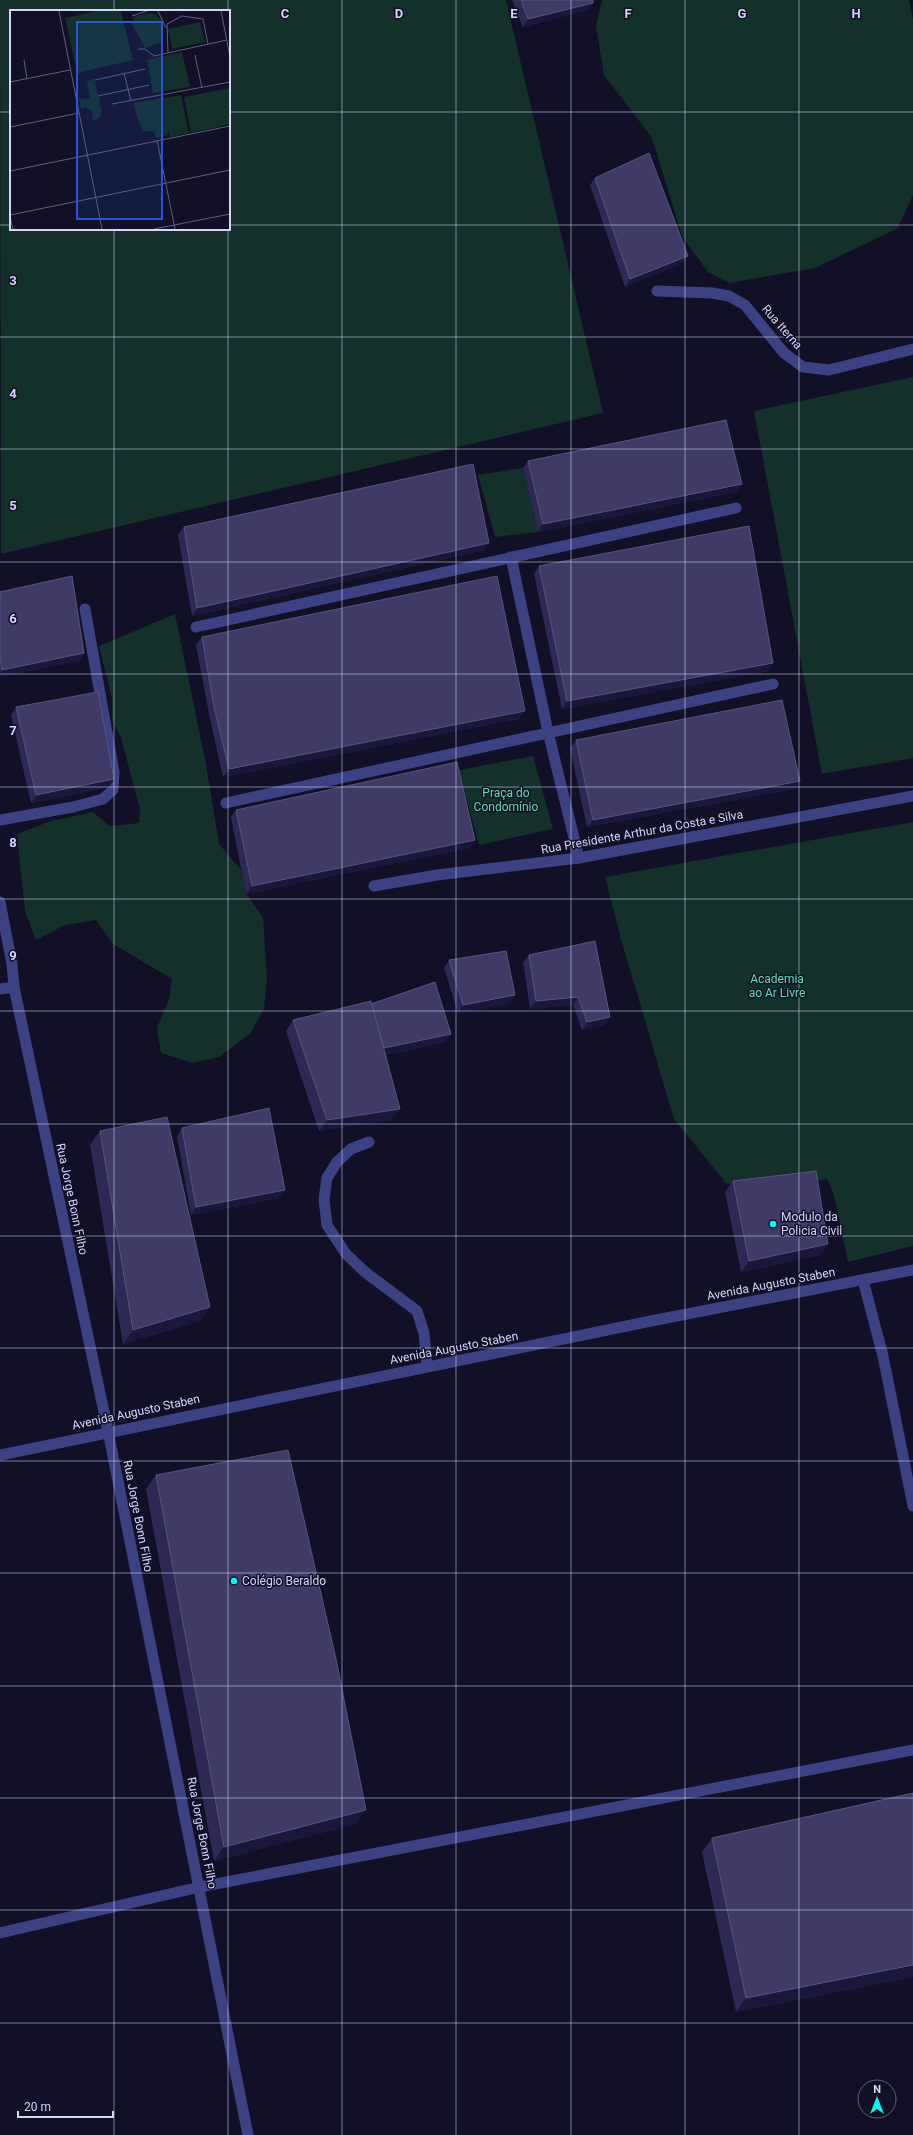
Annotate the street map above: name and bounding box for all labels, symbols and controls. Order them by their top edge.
text: C [281,6,290,21]
text: D [395,6,403,21]
text: E [510,6,518,21]
text: F [624,6,632,21]
text: G [738,6,747,21]
text: H [851,6,861,21]
inset map [10,10,230,230]
text: 3 [9,273,17,288]
street label: Rua Iterna [759,302,805,352]
text: 4 [9,386,17,401]
text: 5 [9,498,17,513]
text: 6 [9,611,17,626]
text: 7 [9,723,17,738]
park label: Praça do Condomínio [474,786,539,814]
street label: Rua Presidente Arthur da Costa e Silva [540,807,744,857]
text: 8 [9,835,17,850]
text: 9 [9,948,17,963]
park label: Academia ao Ar Livre [749,972,805,1000]
street label: Rua Jorge Bonn Filho [53,1142,91,1256]
place label: Modulo da Policia Civil [781,1210,842,1238]
marker: Modulo da Policia Civil [768,1219,778,1229]
street label: Avenida Augusto Staben [706,1265,836,1303]
street label: Avenida Augusto Staben [389,1329,519,1367]
street label: Avenida Augusto Staben [71,1392,201,1432]
street label: Rua Jorge Bonn Filho [120,1459,156,1573]
place label: Colégio Beraldo [242,1574,326,1588]
marker: Colégio Beraldo [229,1576,239,1586]
street label: Rua Jorge Bonn Filho [184,1776,220,1890]
north arrow [857,2079,897,2119]
text: N [873,2083,881,2096]
scale bar [18,2093,113,2119]
text: 20 m [24,2100,51,2114]

